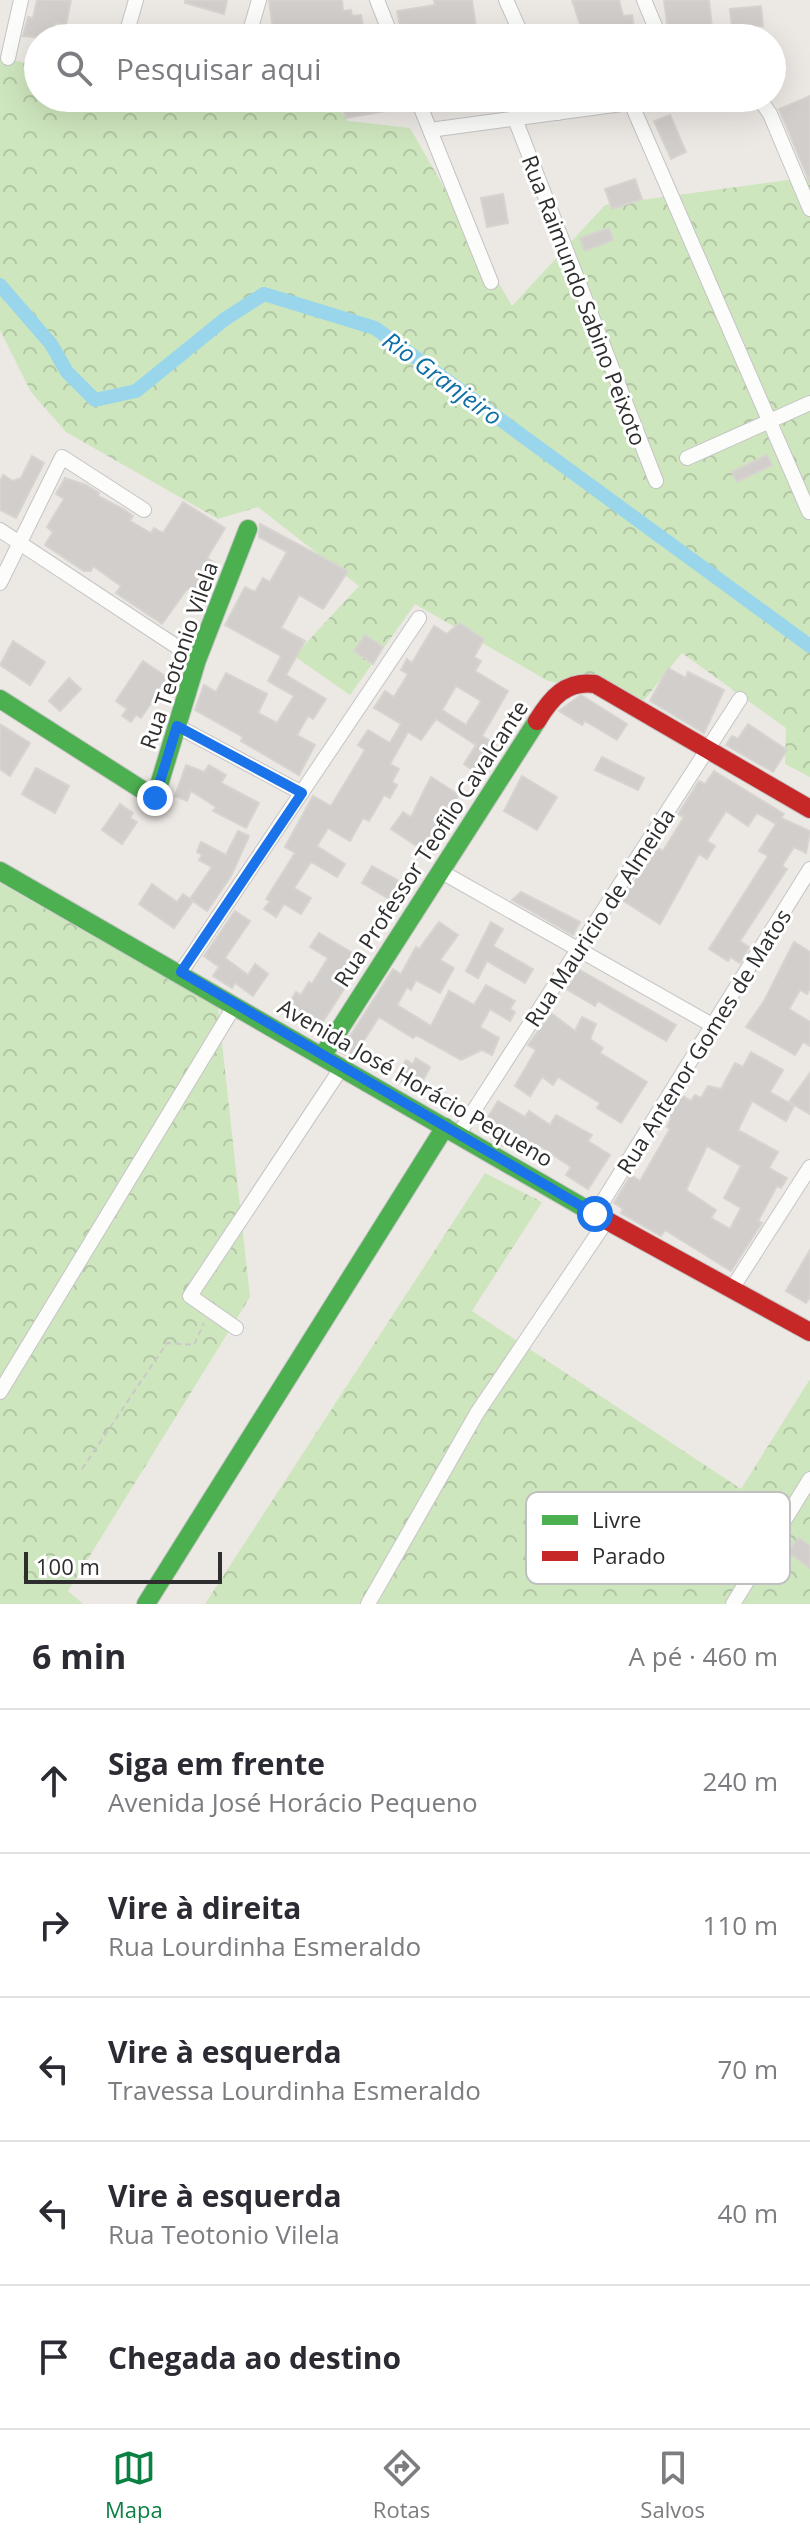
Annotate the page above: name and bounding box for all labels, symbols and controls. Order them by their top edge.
search box [24,24,786,112]
icon: search [52,46,96,90]
text: Pesquisar aqui [116,48,322,89]
street label: Rua Raimundo Sabino Peixoto [516,150,654,450]
water label: Rio Granjeiro [377,324,509,432]
street label: Rua Teotonio Vilela [132,557,224,753]
street label: Rua Professor Teofilo Cavalcante [326,694,534,992]
route end [137,780,173,816]
street label: Rua Mauricio de Almeida [517,802,681,1032]
street label: Rua Antenor Gomes de Matos [609,903,797,1179]
street label: Avenida José Horácio Pequeno [273,991,559,1173]
route start [577,1196,613,1232]
legend [526,1492,790,1584]
text: Livre [592,1504,641,1534]
text: Parado [592,1540,665,1570]
scale bar [24,1548,222,1584]
text: 100 m [36,1551,100,1581]
text: 6 min [32,1633,126,1679]
text: A pé · 460 m [629,1638,778,1674]
text: Siga em frente [108,1743,325,1784]
icon: ahead [32,1759,76,1803]
text: 240 m [703,1763,778,1799]
text: Avenida José Horácio Pequeno [108,1784,478,1820]
text: Vire à direita [108,1887,302,1928]
icon: right [32,1903,76,1947]
text: 110 m [703,1907,778,1943]
text: Rua Lourdinha Esmeraldo [108,1928,421,1964]
text: Vire à esquerda [108,2031,342,2072]
icon: left [32,2047,76,2091]
text: 70 m [717,2051,778,2087]
text: Travessa Lourdinha Esmeraldo [108,2072,481,2108]
text: Vire à esquerda [108,2175,342,2216]
icon: left [32,2191,76,2235]
text: 40 m [717,2195,778,2231]
text: Rua Teotonio Vilela [108,2216,340,2252]
icon: arrive [32,2335,76,2379]
text: Chegada ao destino [108,2337,401,2378]
tab: Mapa [105,2446,163,2524]
tab: Rotas [373,2446,430,2524]
tab: Salvos [640,2446,705,2524]

